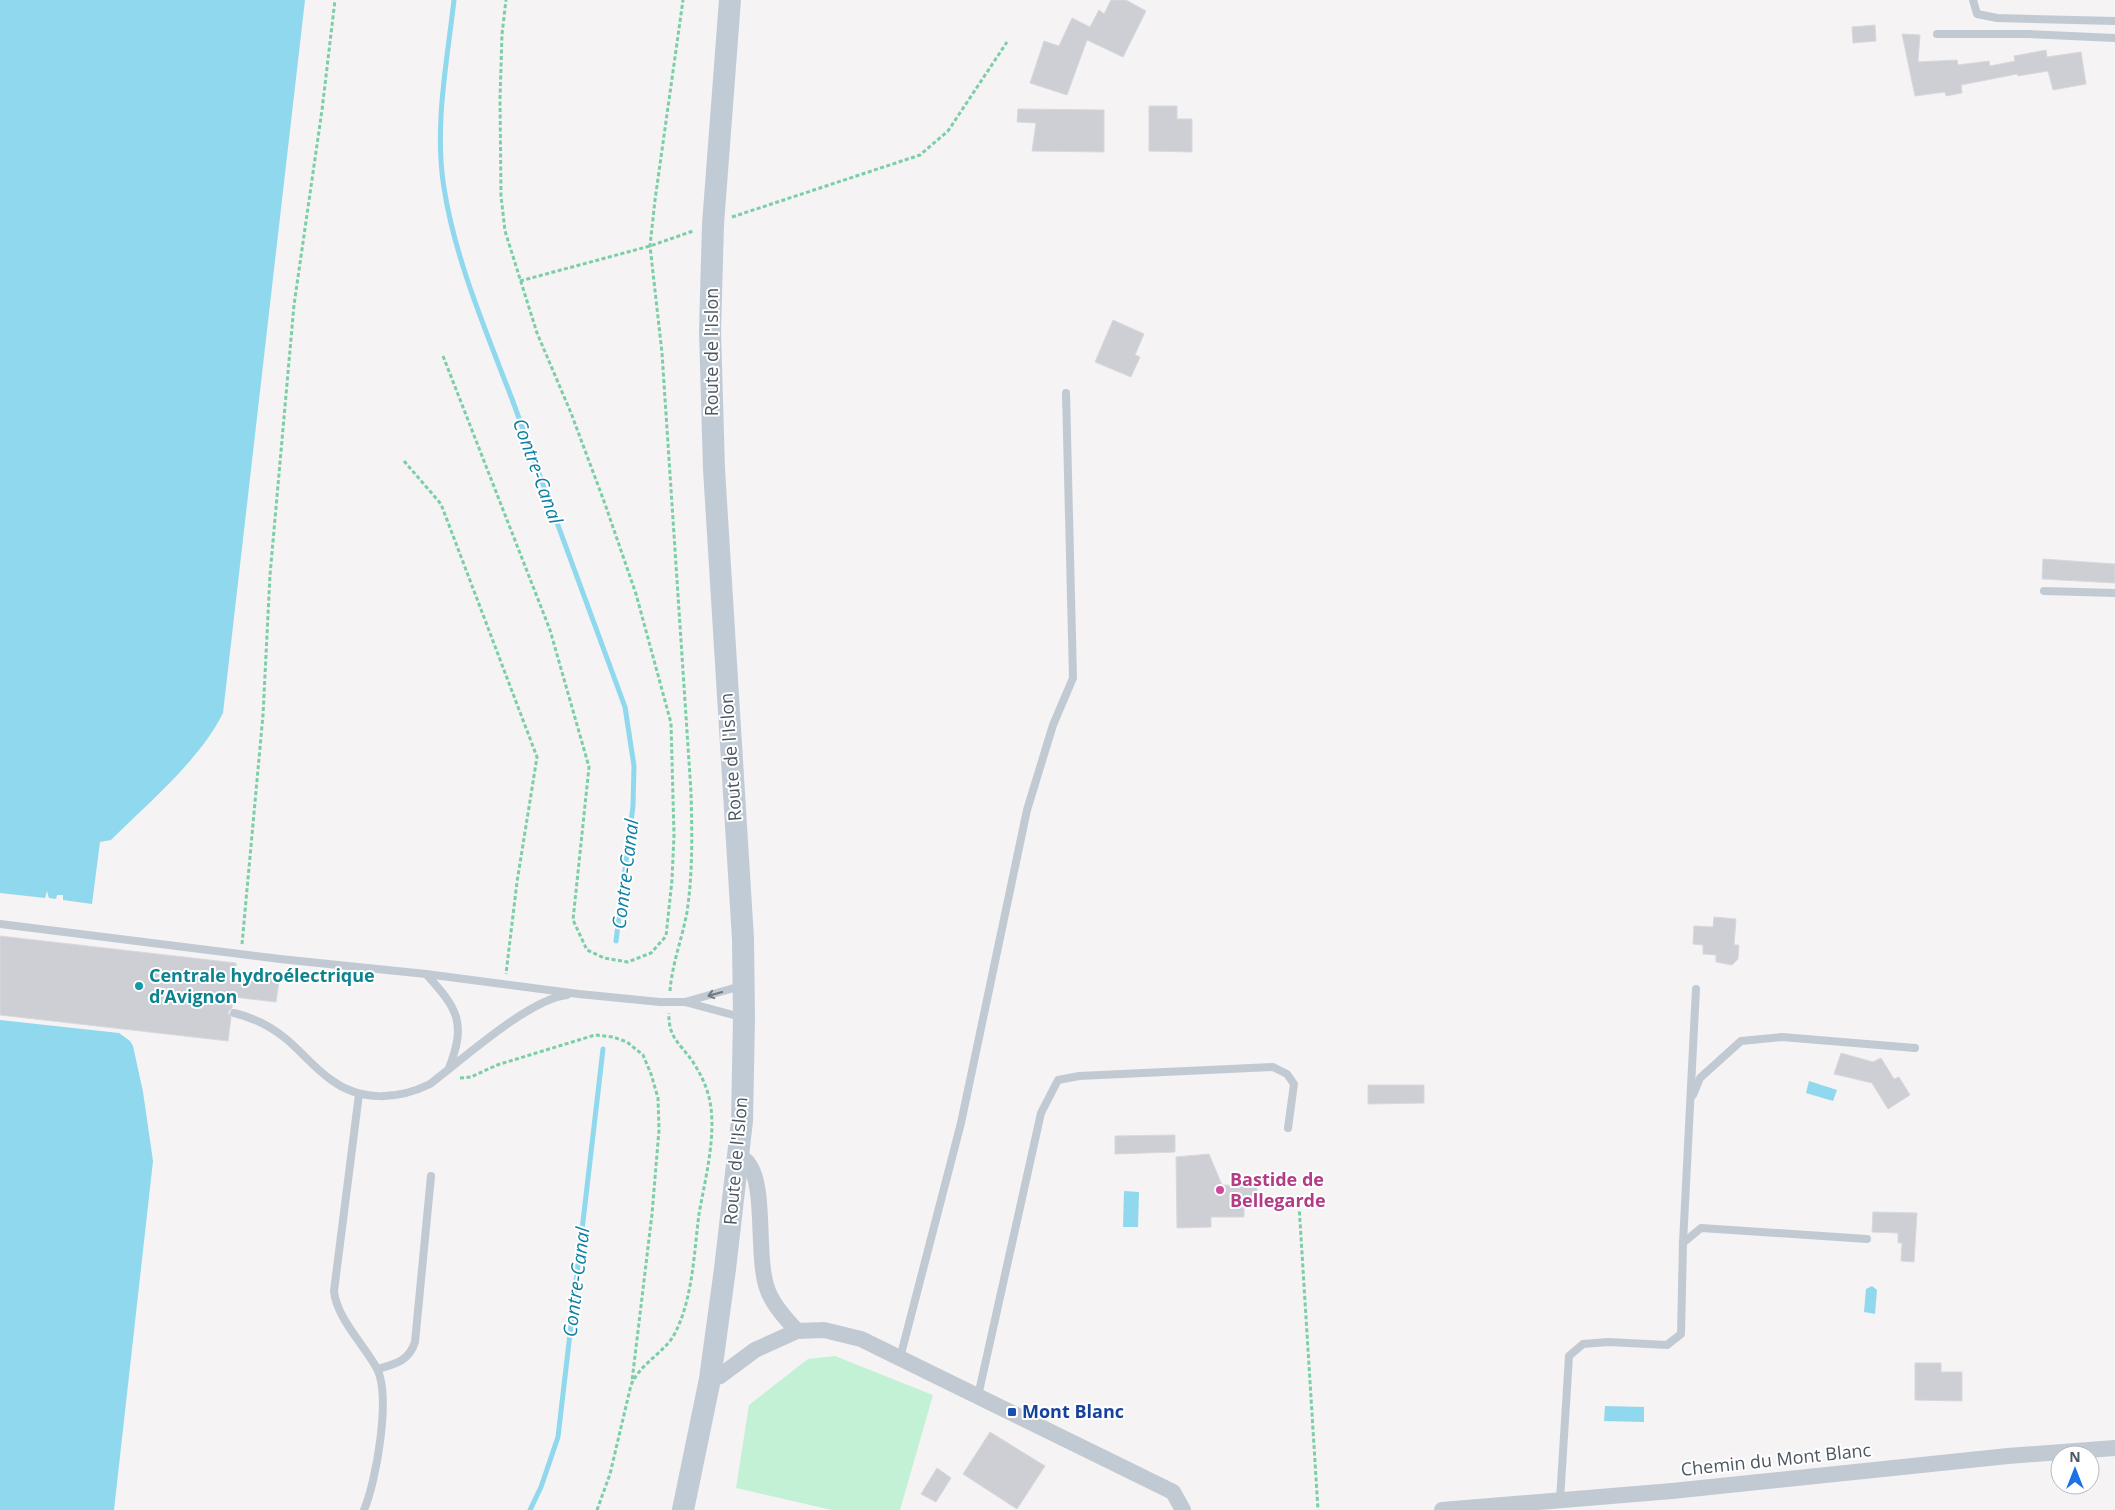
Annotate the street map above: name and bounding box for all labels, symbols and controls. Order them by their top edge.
street label: Route de l'Islon [699,288,723,416]
water label: Contre-Canal [507,415,570,528]
street label: Route de l'Islon [714,692,746,822]
water label: Contre-Canal [605,816,645,930]
place label: Centrale hydroélectrique d’Avignon [149,963,375,1008]
marker: Centrale hydroélectrique d’Avignon [133,980,145,992]
one-way arrow [707,990,723,1000]
street label: Route de l'Islon [717,1096,753,1226]
place label: Bastide de Bellegarde [1230,1167,1326,1212]
marker: Bastide de Bellegarde [1214,1184,1226,1196]
water label: Contre-Canal [556,1224,596,1338]
place label: Mont Blanc [1022,1399,1124,1423]
marker: Mont Blanc [1006,1406,1018,1418]
street label: Chemin du Mont Blanc [1680,1437,1873,1481]
north arrow [2050,1445,2100,1495]
text: N [2069,1447,2081,1466]

